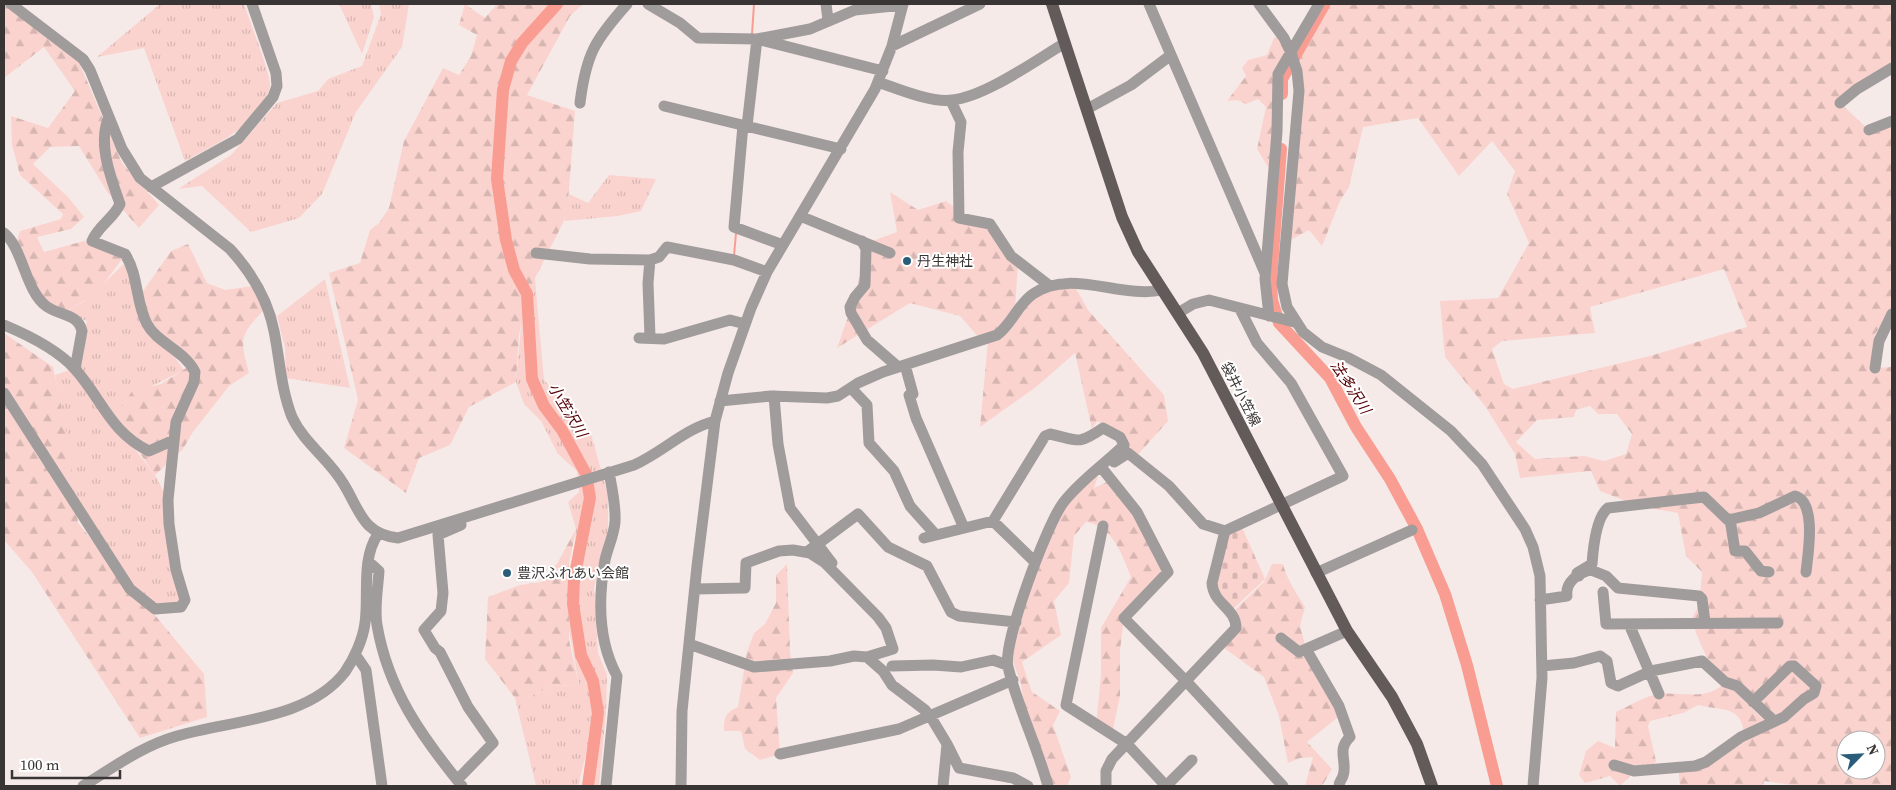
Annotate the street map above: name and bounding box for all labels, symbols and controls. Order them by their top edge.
place label: 丹生神社 [917,251,973,271]
marker: 丹生神社 [901,255,913,267]
water label: 法多沢川 [1326,356,1377,420]
street label: 袋井小笠線 [1216,358,1266,430]
water label: 小笠沢川 [544,379,593,443]
place label: 豊沢ふれあい会館 [517,563,629,583]
marker: 豊沢ふれあい会館 [501,567,513,579]
north arrow [1836,730,1886,780]
text: N [1862,741,1884,758]
scale bar [12,748,120,780]
text: 100 m [20,754,60,775]

